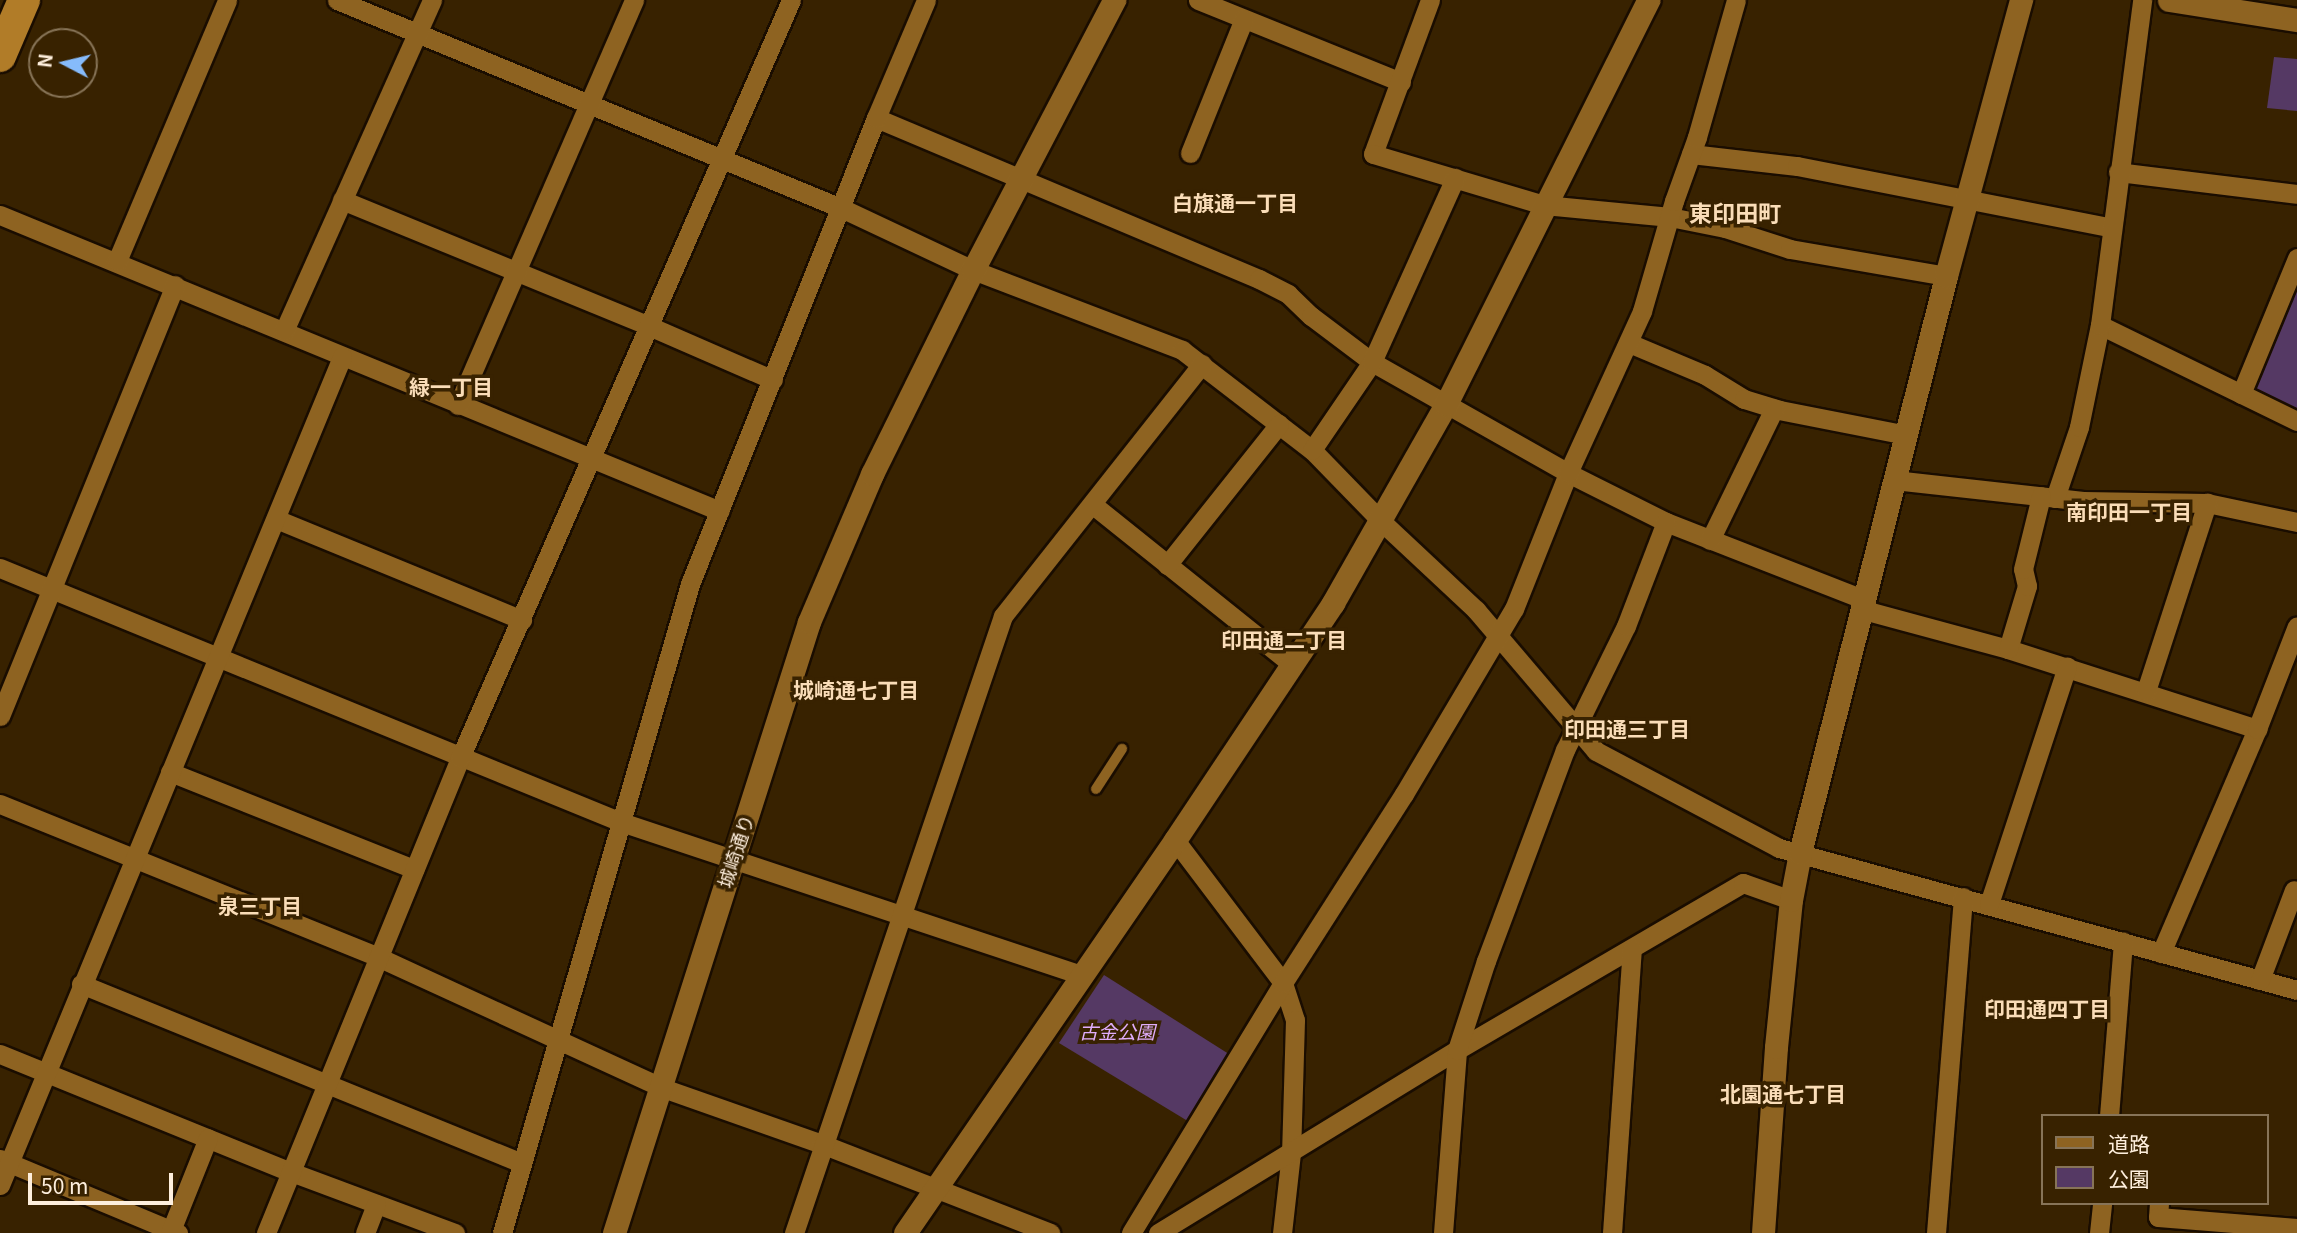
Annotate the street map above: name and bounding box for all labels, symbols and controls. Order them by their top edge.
north arrow [28,28,98,98]
text: N [29,52,58,69]
district label: 白旗通一丁目 [1172,189,1298,215]
district label: 東印田町 [1689,198,1781,226]
district label: 緑一丁目 [409,373,493,399]
district label: 南印田一丁目 [2066,498,2192,524]
district label: 印田通二丁目 [1221,626,1347,652]
district label: 城崎通七丁目 [793,676,919,702]
district label: 印田通三丁目 [1564,715,1690,741]
street label: 城崎通り [712,811,758,891]
district label: 泉三丁目 [218,892,302,918]
district label: 印田通四丁目 [1984,995,2110,1021]
park label: 古金公園 [1079,1020,1155,1042]
district label: 北園通七丁目 [1720,1080,1846,1106]
legend [2042,1114,2269,1205]
text: 道路 [2108,1128,2150,1158]
scale bar [32,1160,177,1204]
text: 公園 [2108,1163,2150,1193]
text: 50 m [41,1170,88,1200]

